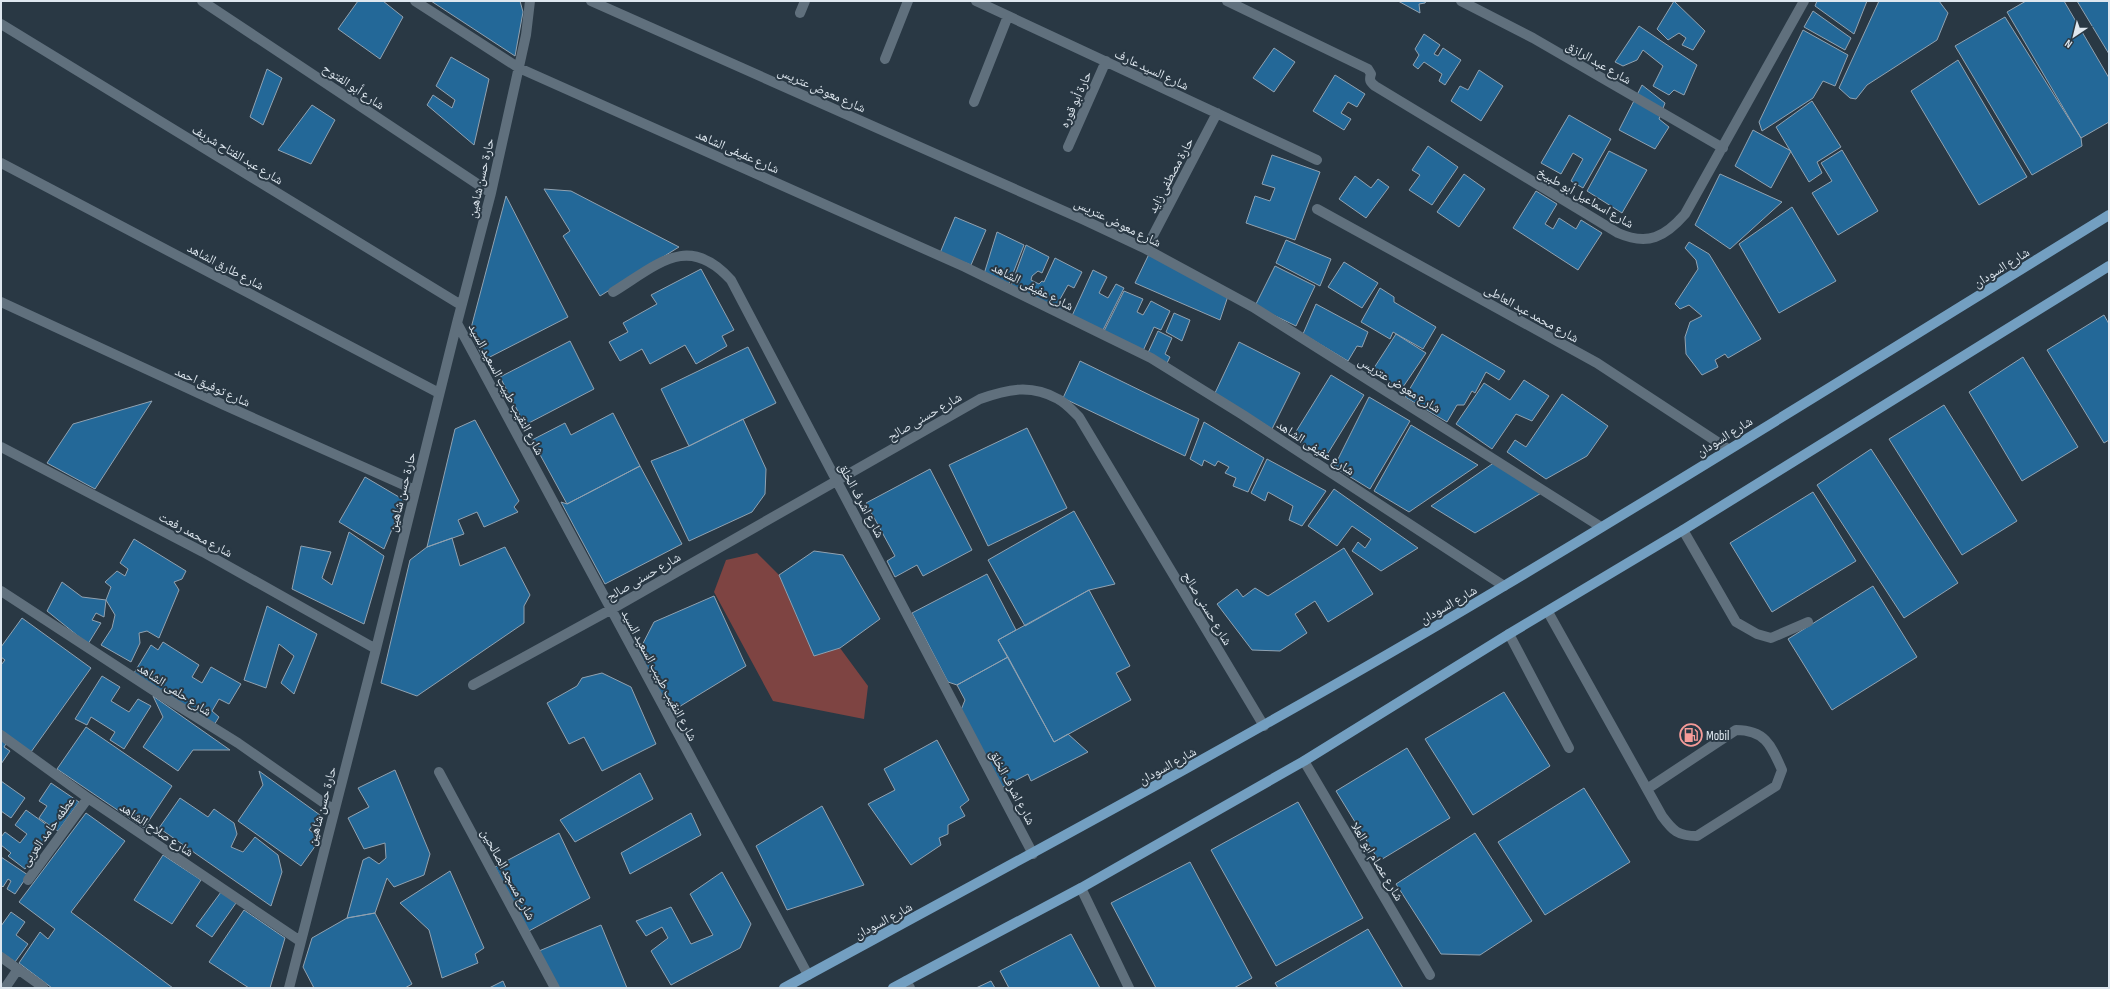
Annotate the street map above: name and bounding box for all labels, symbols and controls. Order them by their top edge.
north arrow [2054,16,2094,56]
text: N [2062,37,2075,51]
street label: شارع عبد الرازق [1562,38,1634,89]
street label: شارع السيد عارف [1111,46,1191,95]
street label: شارع أبو الفتوح [319,60,388,114]
street label: شارع معوض عتريس [775,63,868,117]
street label: حارة أبو قوره [1056,68,1096,130]
street label: شارع عبد الفتاح شريف [189,121,286,189]
street label: شارع عفيفى الشاهد [693,126,782,178]
street label: حارة مصطفى زايد [1144,135,1197,216]
street label: حارة حسن شاهين [464,137,498,220]
street label: شارع اسماعيل أبو طبيخ [1534,164,1637,233]
street label: شارع معوض عتريس [1071,195,1164,252]
street label: شارع طارق الشاهد [184,240,267,295]
street label: شارع السودان [1970,244,2033,292]
street label: شارع عفيفى الشاهد [989,259,1076,315]
street label: شارع محمد عبد العاطى [1481,281,1582,347]
street label: شارع النقيب طبيب السعيد السيد [464,321,548,458]
street label: شارع معوض عتريس [1355,353,1444,418]
street label: شارع توفيق احمد [172,363,253,412]
street label: شارع حسنى صالح [884,389,965,446]
street label: شارع السودان [1693,413,1756,461]
street label: شارع عفيفى الشاهد [1273,417,1357,480]
street label: حارة حسن شاهين [384,451,420,534]
street label: شارع اشرف الخلق [834,460,888,541]
street label: شارع محمد رفعت [155,509,235,562]
street label: شارع حسنى صالح [603,549,684,606]
street label: شارع حسنى صالح [1178,569,1235,649]
street label: شارع السودان [1417,582,1480,629]
street label: شارع النقيب طبيب السعيد السيد [617,607,701,744]
street label: شارع حلمى الشاهد [134,660,215,721]
fuel station icon: Mobil [1678,722,1704,748]
place label: Mobil [1706,728,1729,744]
street label: شارع السودان [1136,744,1200,789]
street label: شارع اشرف الخلق [985,747,1039,828]
street label: حارة حسن شاهين [304,765,340,848]
street label: عطفه حامد العربى [17,793,79,870]
street label: شارع صلاح الشاهد [116,799,196,861]
street label: شارع عصام ابو العلا [1346,819,1407,904]
street label: شارع مسجد الصالحين [476,826,539,923]
street label: شارع السودان [852,899,916,944]

